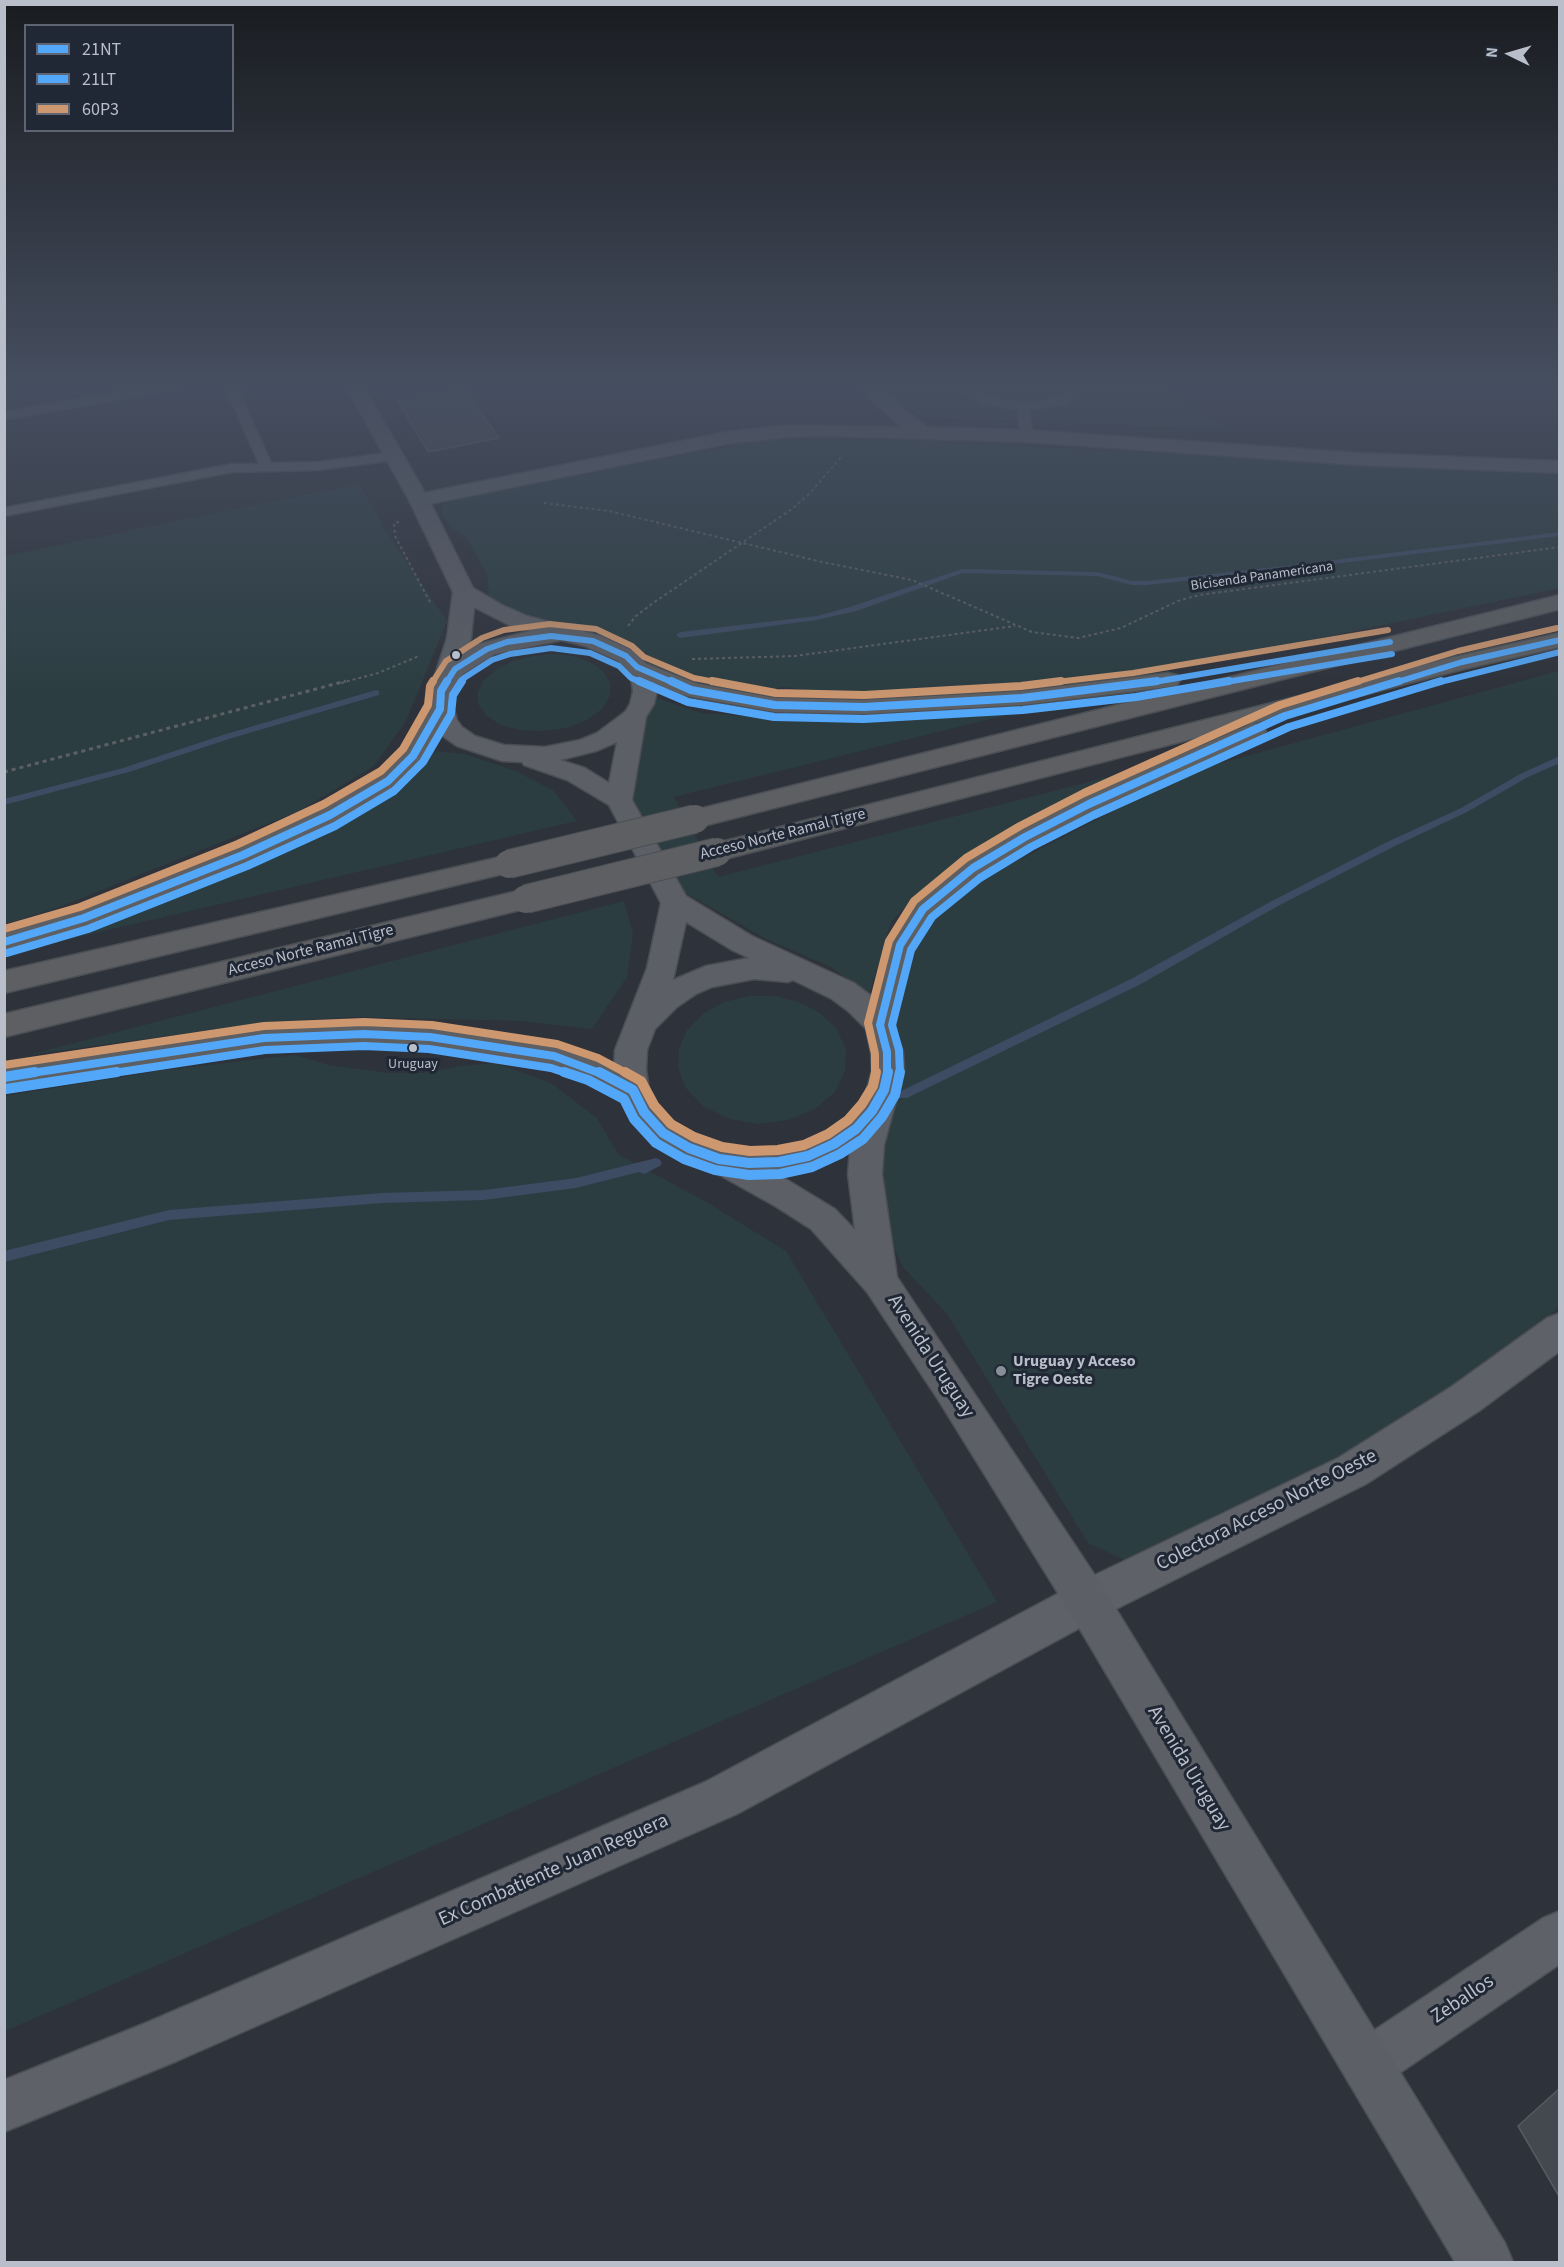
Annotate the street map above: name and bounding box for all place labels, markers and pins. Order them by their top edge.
unlabelled marker [450,649,462,661]
marker: Uruguay [407,1042,419,1054]
place label: Uruguay [388,1057,438,1073]
place label: Uruguay y Acceso Tigre Oeste [1013,1352,1136,1390]
marker: Uruguay y Acceso Tigre Oeste [994,1364,1008,1378]

